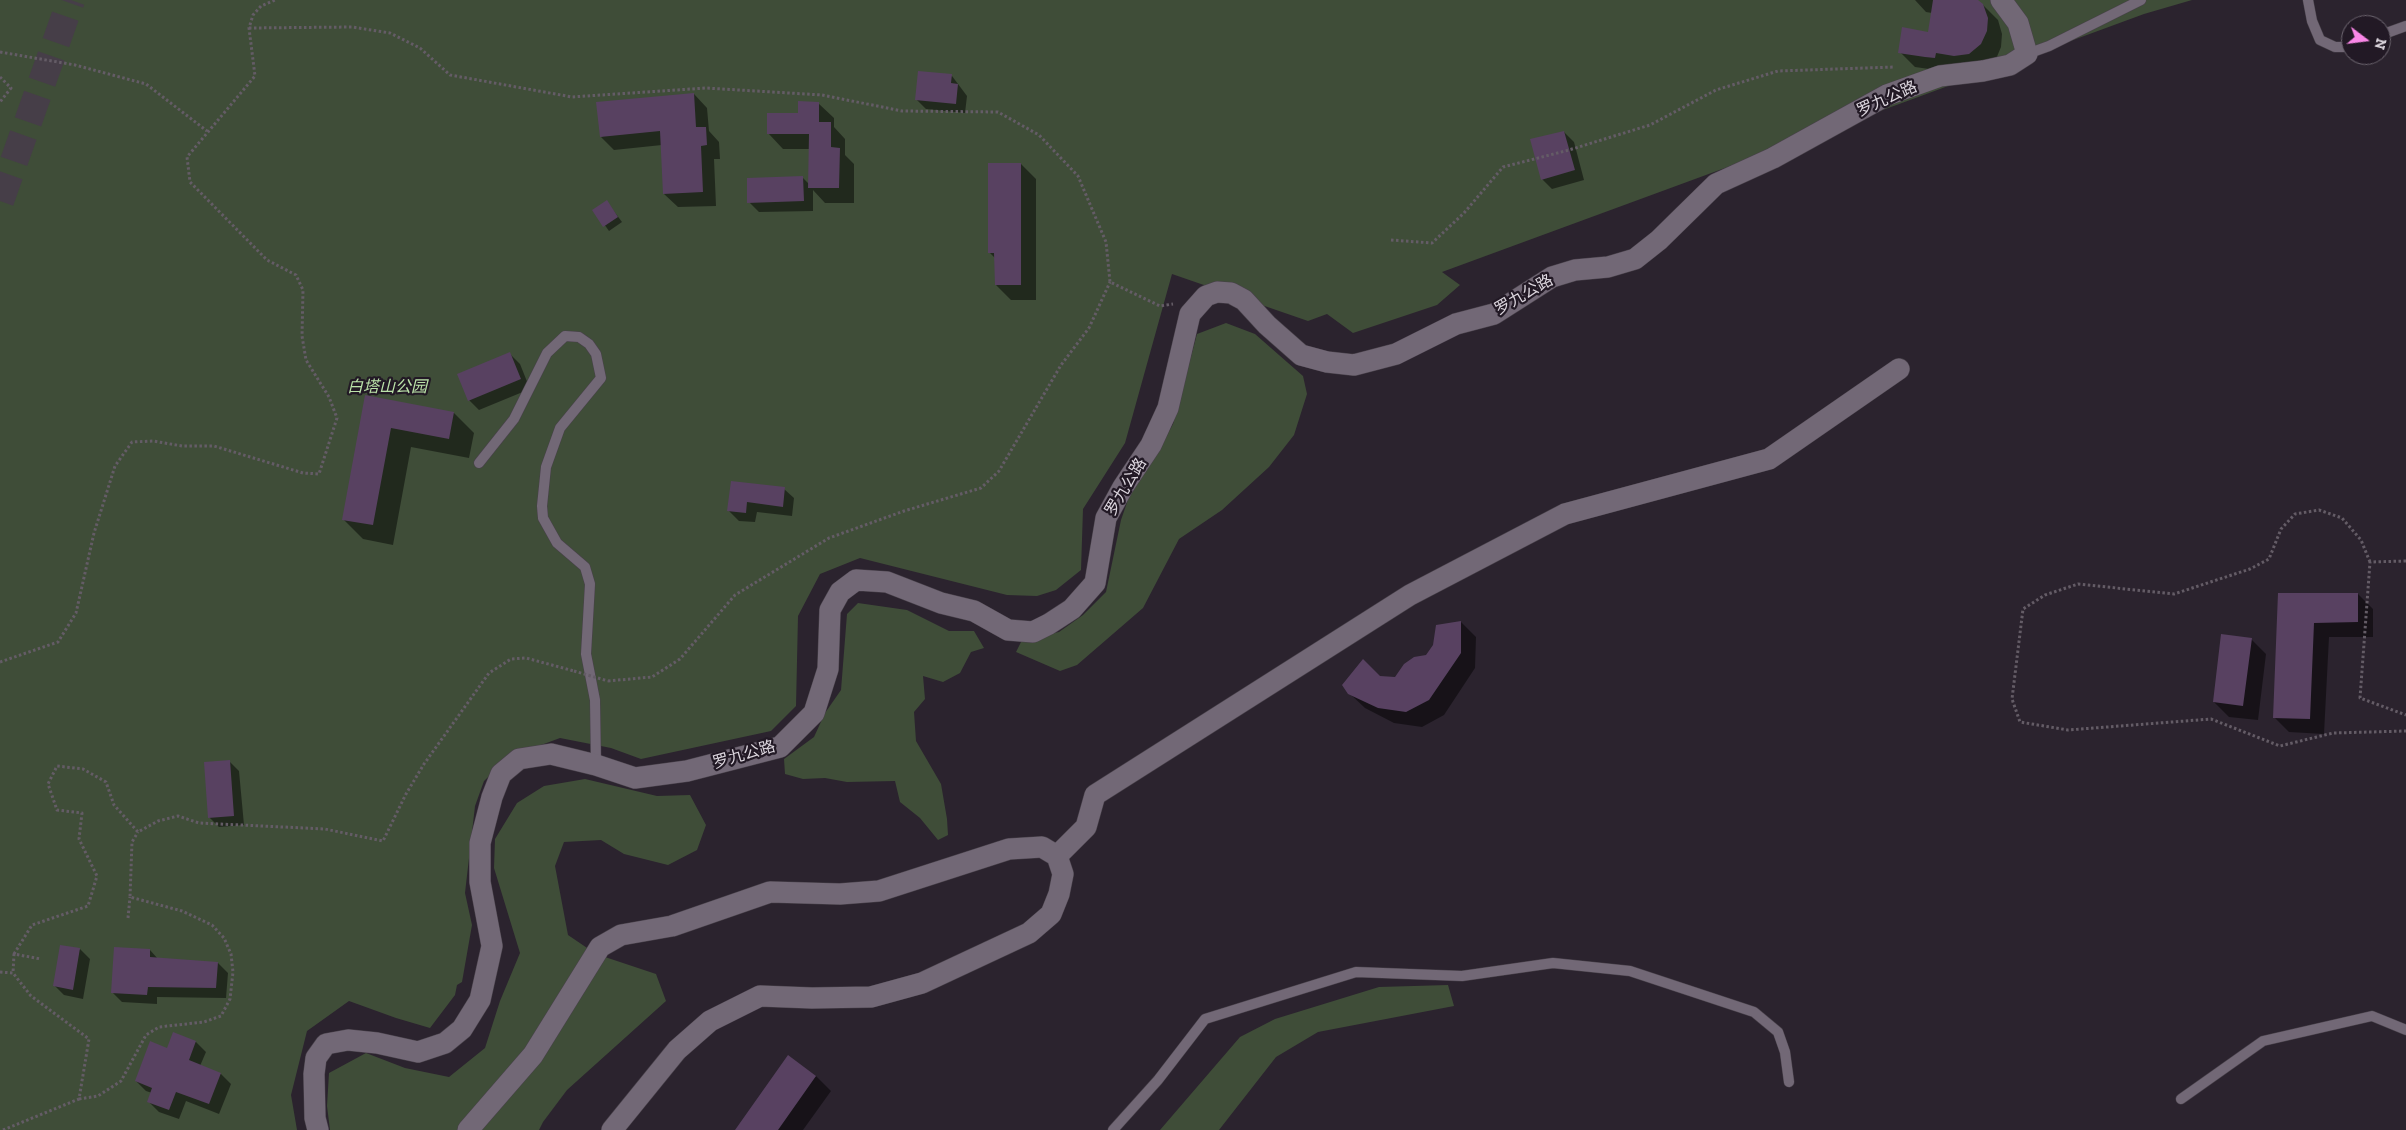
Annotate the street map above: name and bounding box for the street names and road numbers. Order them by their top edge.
street label: 罗九公路 [1854,77,1920,121]
street label: 罗九公路 [1491,271,1557,319]
street label: 罗九公路 [1101,455,1151,519]
street label: 罗九公路 [711,737,777,773]

